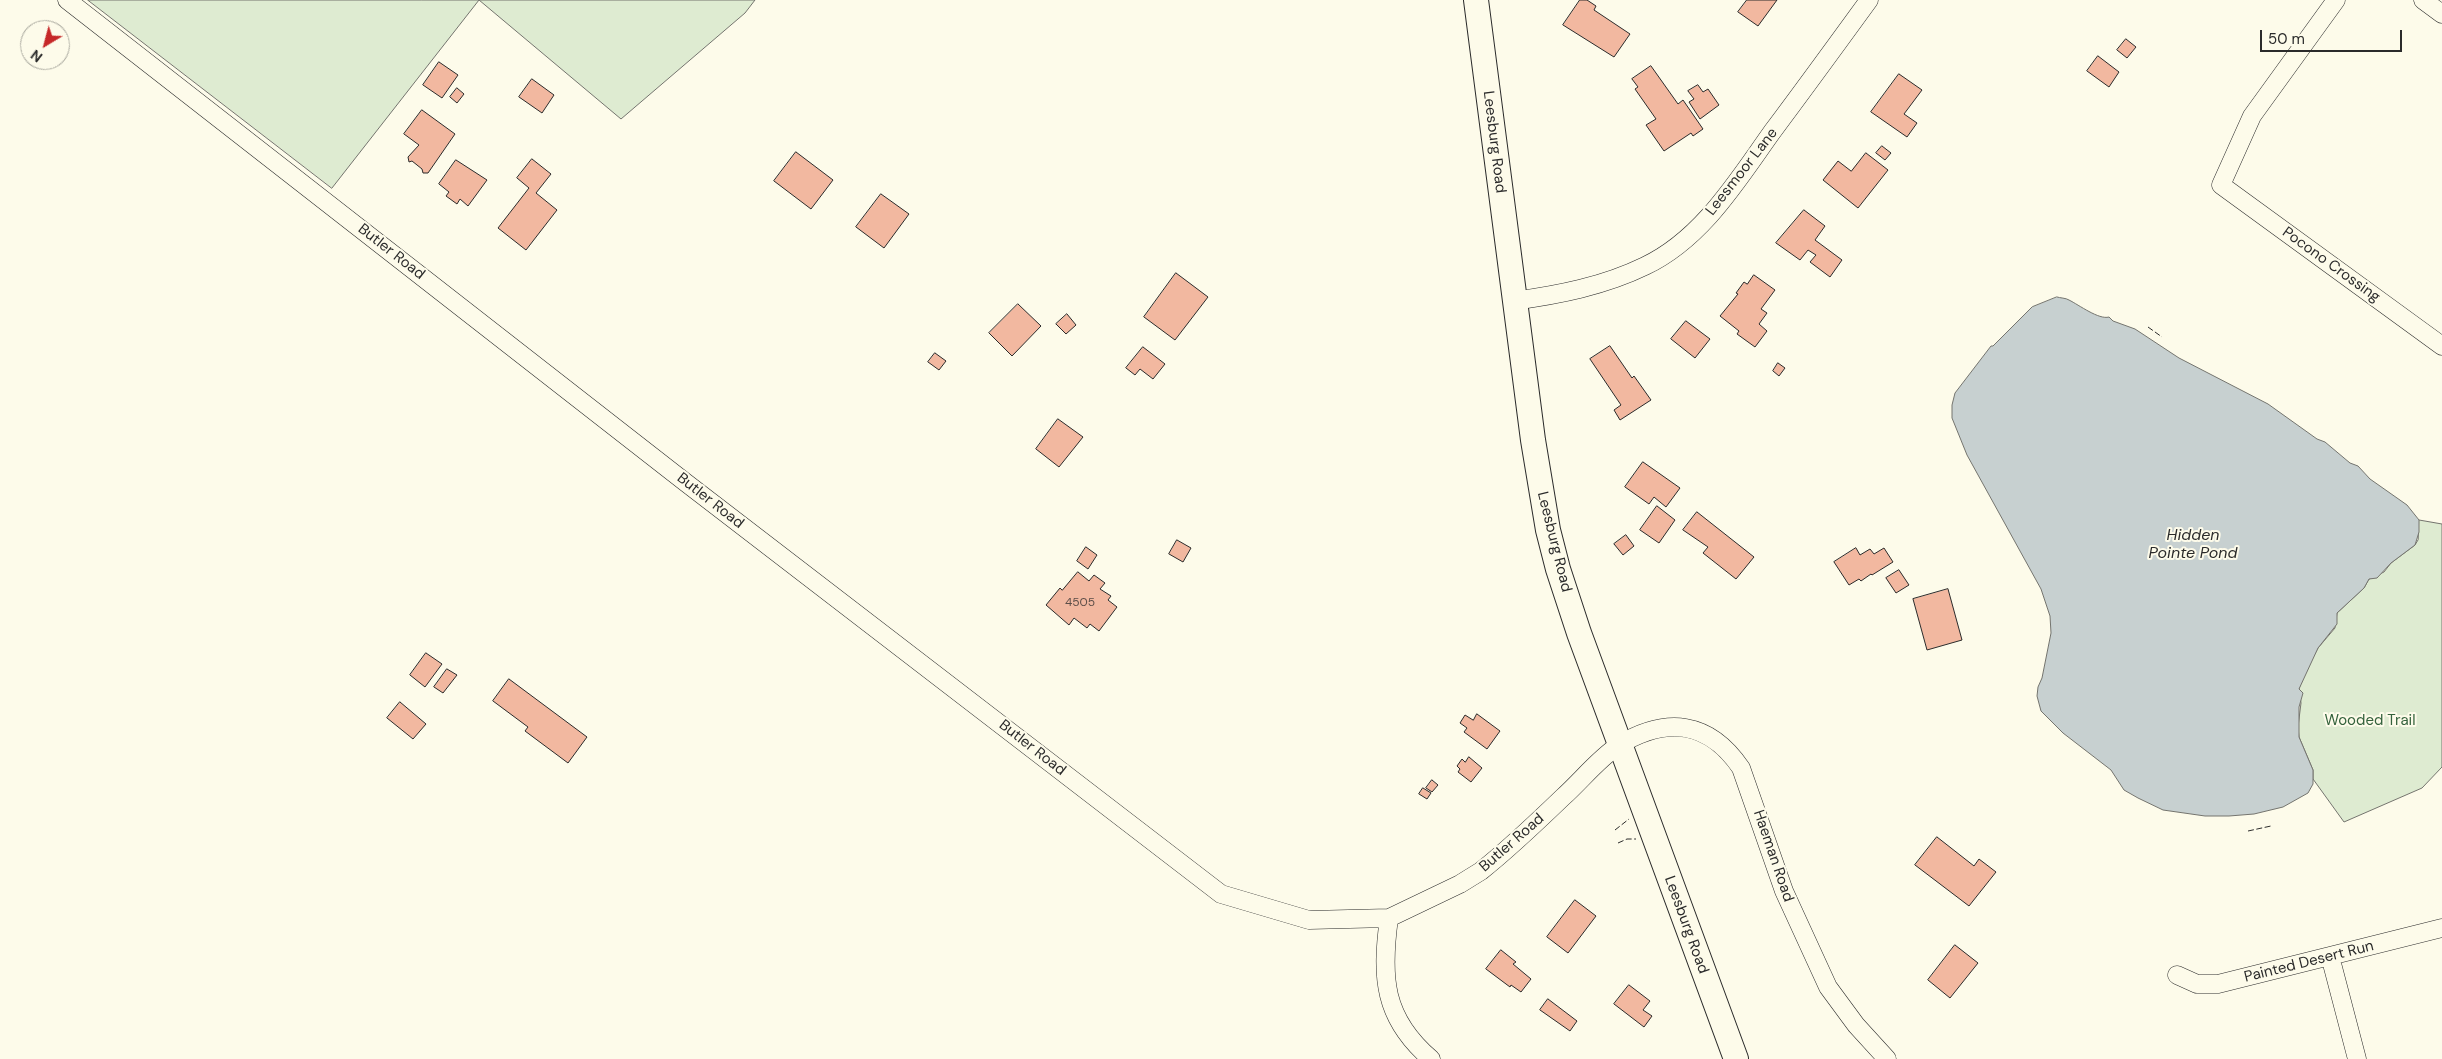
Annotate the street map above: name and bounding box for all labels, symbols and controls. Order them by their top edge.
north arrow [20,20,70,70]
scale bar [2262,20,2404,52]
text: 50 m [2268,29,2305,49]
text: N [27,46,46,66]
street label: Leesburg Road [1479,90,1509,194]
street label: Leesmoor Lane [1702,125,1782,219]
street label: Butler Road [354,220,428,284]
street label: Pocono Crossing [2279,223,2383,307]
street label: Butler Road [673,469,747,533]
street label: Leesburg Road [1533,490,1575,594]
water label: Hidden Pointe Pond [2149,526,2237,564]
house number: 4505 [1065,596,1095,610]
park label: Wooded Trail [2324,712,2416,730]
street label: Butler Road [995,716,1069,780]
street label: Haeman Road [1749,808,1797,904]
street label: Butler Road [1476,810,1548,876]
street label: Leesburg Road [1660,874,1712,976]
street label: Painted Desert Run [2242,937,2376,987]

